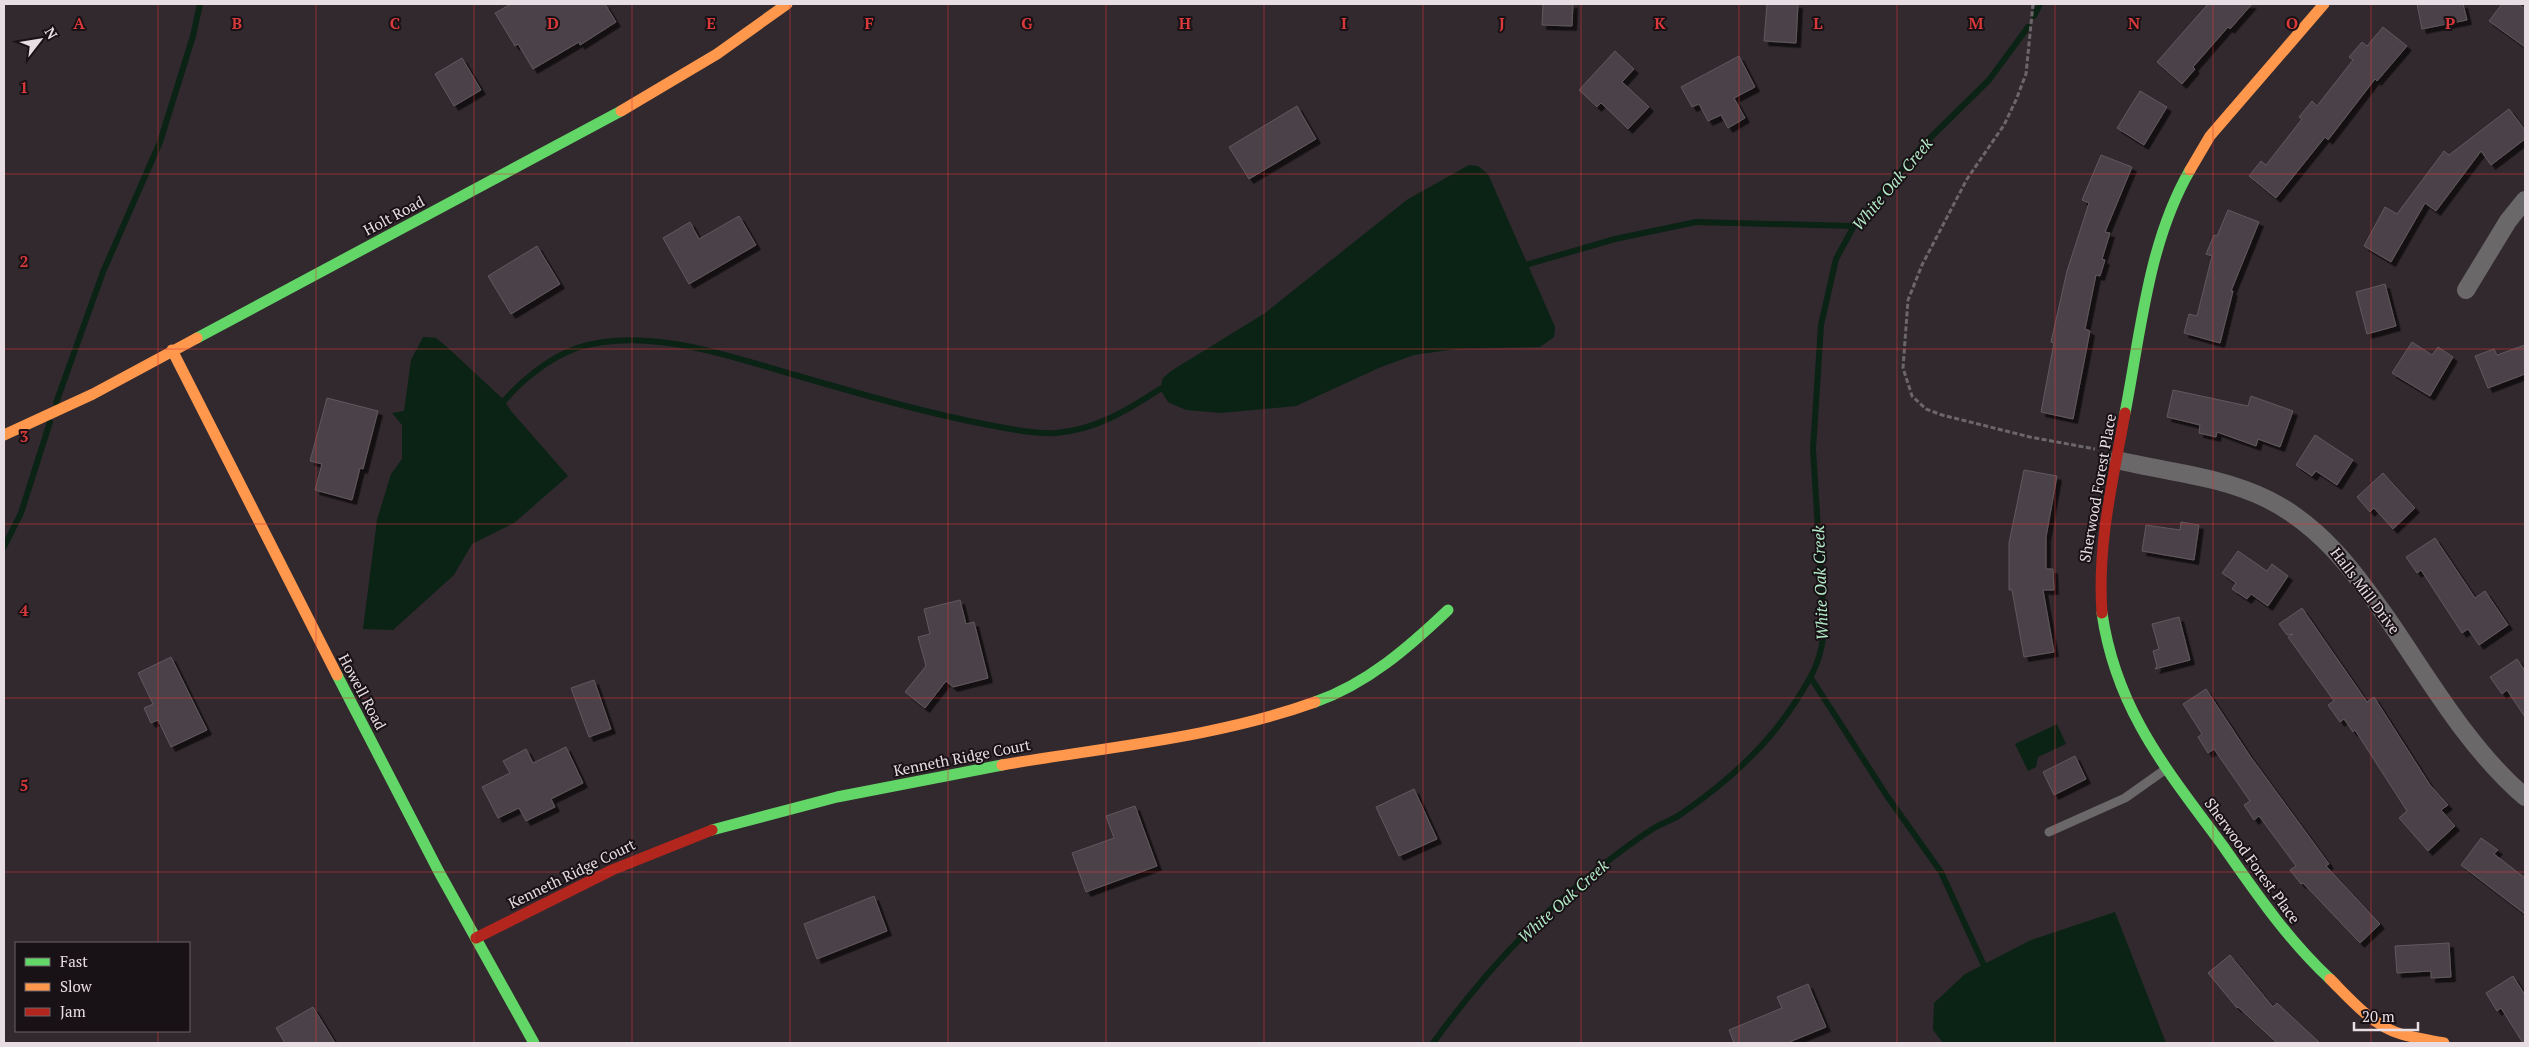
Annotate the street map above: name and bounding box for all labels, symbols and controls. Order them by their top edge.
text: A [73,12,85,34]
text: B [232,12,242,34]
text: C [390,12,400,34]
text: D [547,12,559,34]
text: E [706,12,716,34]
text: F [864,12,874,34]
text: G [1021,12,1033,34]
text: H [1179,12,1191,34]
text: I [1341,12,1347,34]
text: J [1499,12,1505,34]
text: K [1654,12,1666,34]
text: L [1813,12,1823,34]
text: M [1969,12,1984,34]
text: N [2128,12,2140,34]
text: O [2286,12,2298,34]
text: P [2445,12,2455,34]
north arrow [15,15,65,65]
text: N [41,24,63,43]
text: 1 [19,76,29,98]
water label: White Oak Creek [1847,133,1938,235]
street label: Holt Road [360,191,428,240]
text: 2 [19,250,29,272]
street label: Sherwood Forest Place [2074,412,2120,564]
text: 3 [19,425,29,447]
water label: White Oak Creek [1807,525,1833,641]
street label: Halls Mill Drive [2327,543,2405,638]
text: 4 [19,599,29,621]
street label: Howell Road [334,650,391,733]
street label: Kenneth Ridge Court [892,734,1032,780]
text: 5 [19,774,29,796]
street label: Sherwood Forest Place [2201,794,2305,927]
street label: Kenneth Ridge Court [505,833,639,913]
water label: White Oak Creek [1513,854,1613,948]
legend [15,942,190,1032]
text: Fast [60,951,88,971]
text: Slow [60,976,93,996]
scale bar [2354,1000,2418,1032]
text: Jam [60,1001,86,1021]
text: 20 m [2362,1006,2395,1026]

